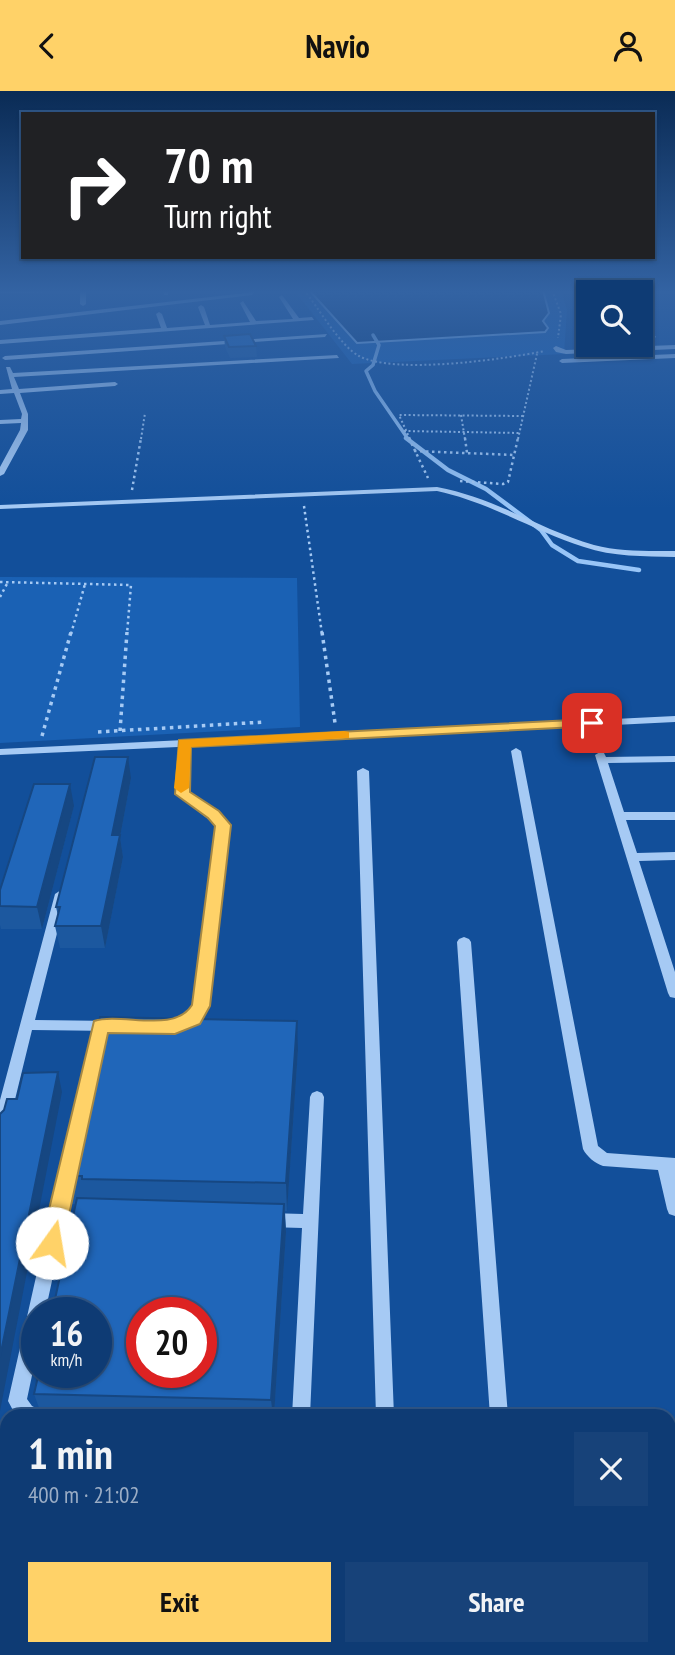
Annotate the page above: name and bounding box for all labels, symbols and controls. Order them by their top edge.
text: Navio [305,25,370,67]
icon: back [28,27,66,65]
icon: person [609,27,647,65]
text: 70 m [164,133,253,197]
icon: right [49,140,140,231]
text: Turn right [164,195,272,237]
map controls [576,280,653,357]
button: search [576,280,653,357]
pin [562,693,622,753]
icon: arrive [573,704,611,742]
position arrow [15,1206,89,1280]
speed limit sign: 20 [126,1297,217,1388]
text: 16 [50,1310,83,1356]
text: km/h [51,1348,82,1371]
text: 1 min [28,1426,113,1481]
button: close [574,1432,648,1506]
text: 400 m · 21:02 [28,1480,140,1509]
button: Exit [28,1562,331,1642]
button: Share [345,1562,648,1642]

